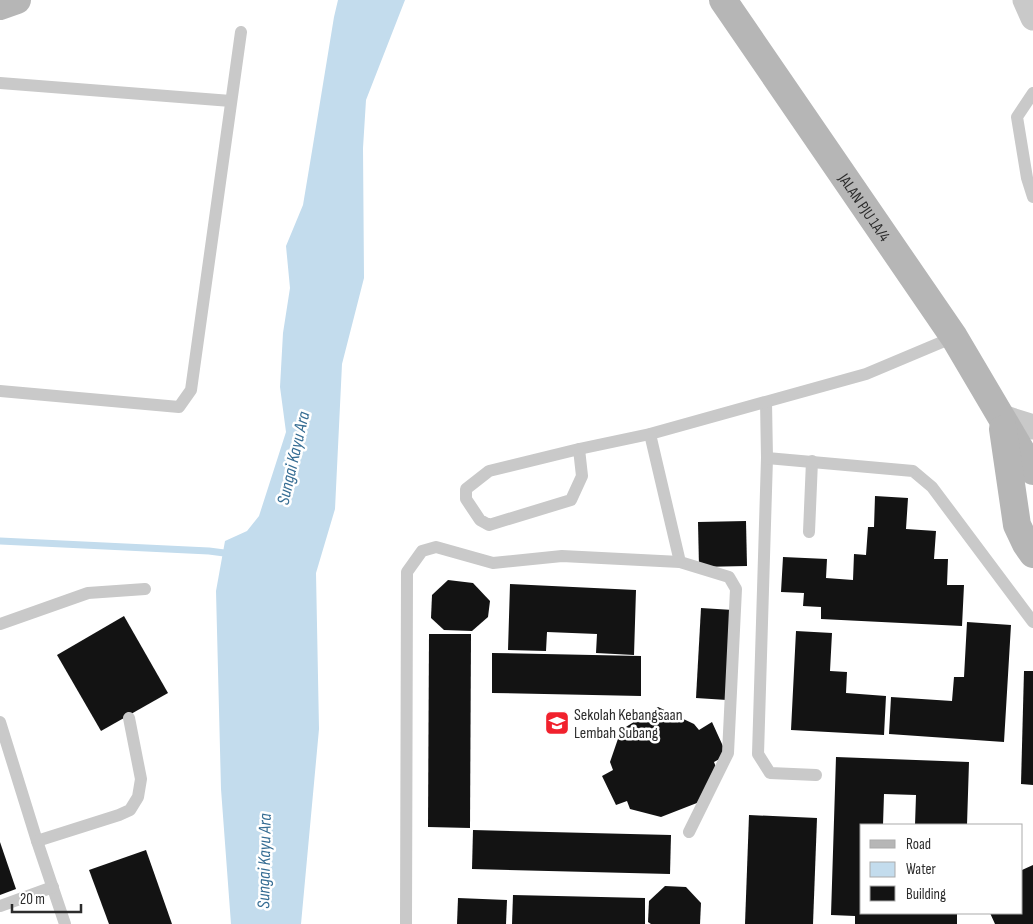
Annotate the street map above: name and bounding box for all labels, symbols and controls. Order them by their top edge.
street label: JALAN PJU 1A/4 [833,170,894,246]
water label: Sungai Kayu Ara [273,409,315,507]
place label: Sekolah Kebangsaan Lembah Subang [574,706,683,743]
school or university icon: Sekolah Kebangsaan Lembah Subang [544,710,570,736]
water label: Sungai Kayu Ara [253,813,276,909]
legend [860,824,1023,914]
text: Road [906,835,931,854]
text: Water [906,860,937,879]
scale bar [12,882,81,914]
text: Building [906,885,946,904]
text: 20 m [20,890,45,909]

